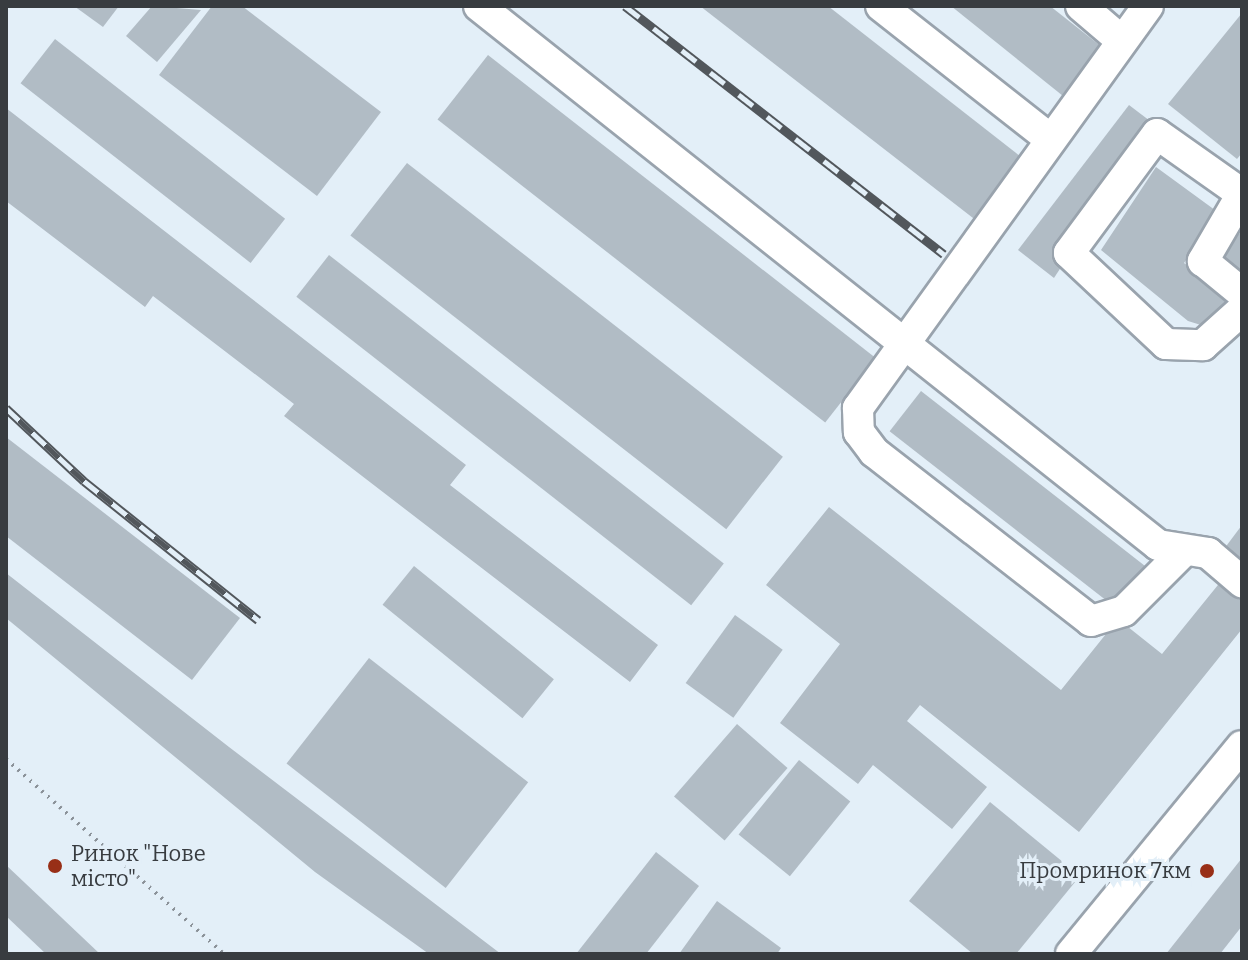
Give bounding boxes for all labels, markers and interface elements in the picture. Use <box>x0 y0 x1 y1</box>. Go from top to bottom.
place label: Ринок "Нове місто" <box>71 840 206 892</box>
marker: Ринок "Нове місто" <box>46 857 64 875</box>
place label: Промринок 7км <box>1019 858 1191 884</box>
marker: Промринок 7км <box>1198 862 1216 880</box>

